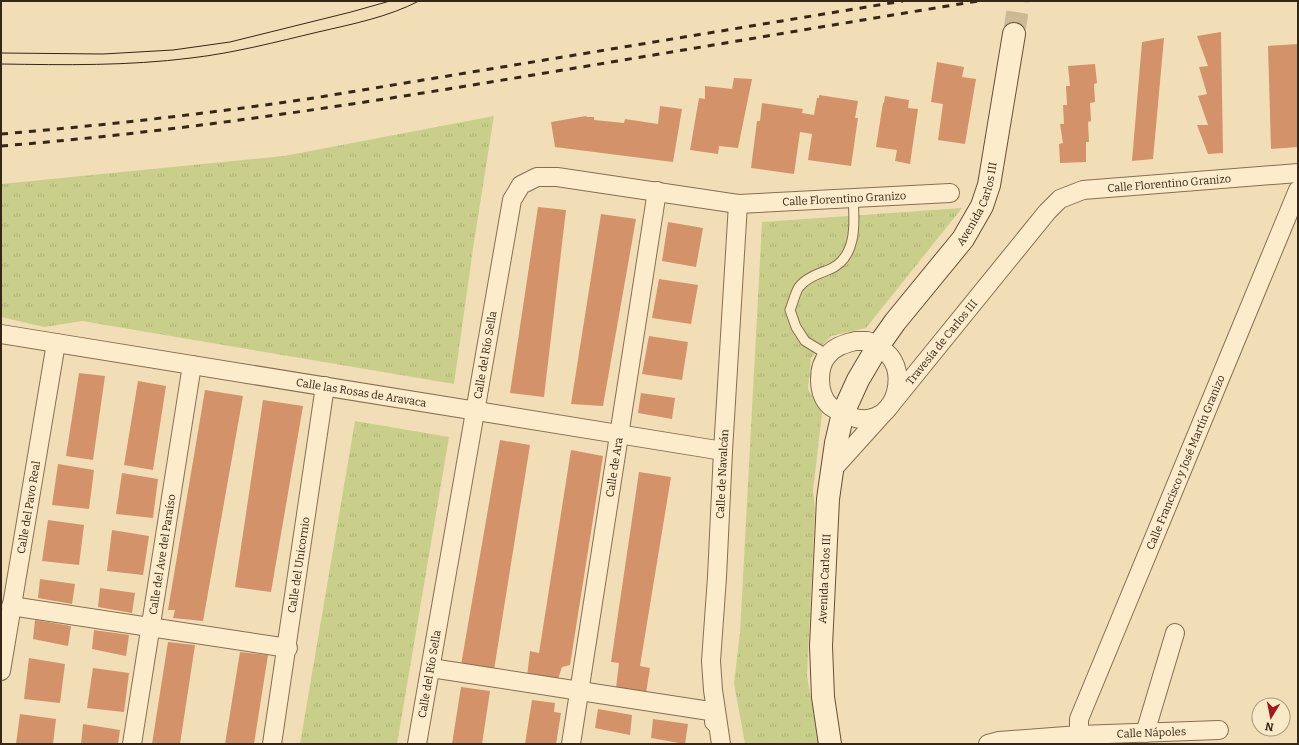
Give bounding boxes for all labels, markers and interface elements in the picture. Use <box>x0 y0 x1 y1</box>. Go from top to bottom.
street label: Avenida Carlos III <box>954 161 1000 248</box>
street label: Calle Florentino Granizo <box>1107 172 1231 195</box>
street label: Calle Florentino Granizo <box>782 189 906 209</box>
street label: Travesía de Carlos III <box>904 297 980 388</box>
street label: Calle del Río Sella <box>471 310 500 400</box>
street label: Calle Francisco y José Martín Granizo <box>1144 373 1228 552</box>
street label: Calle las Rosas de Aravaca <box>295 376 427 410</box>
street label: Calle de Navalcán <box>714 429 731 519</box>
street label: Calle de Ara <box>603 437 626 498</box>
street label: Calle del Pavo Real <box>15 460 43 555</box>
street label: Calle del Ave del Paraíso <box>147 493 178 616</box>
street label: Calle del Unicornio <box>285 516 313 614</box>
street label: Avenida Carlos III <box>816 533 833 624</box>
street label: Calle del Río Sella <box>416 629 444 719</box>
north arrow <box>1251 697 1291 737</box>
text: N <box>1264 719 1275 733</box>
street label: Calle Nápoles <box>1116 725 1186 741</box>

